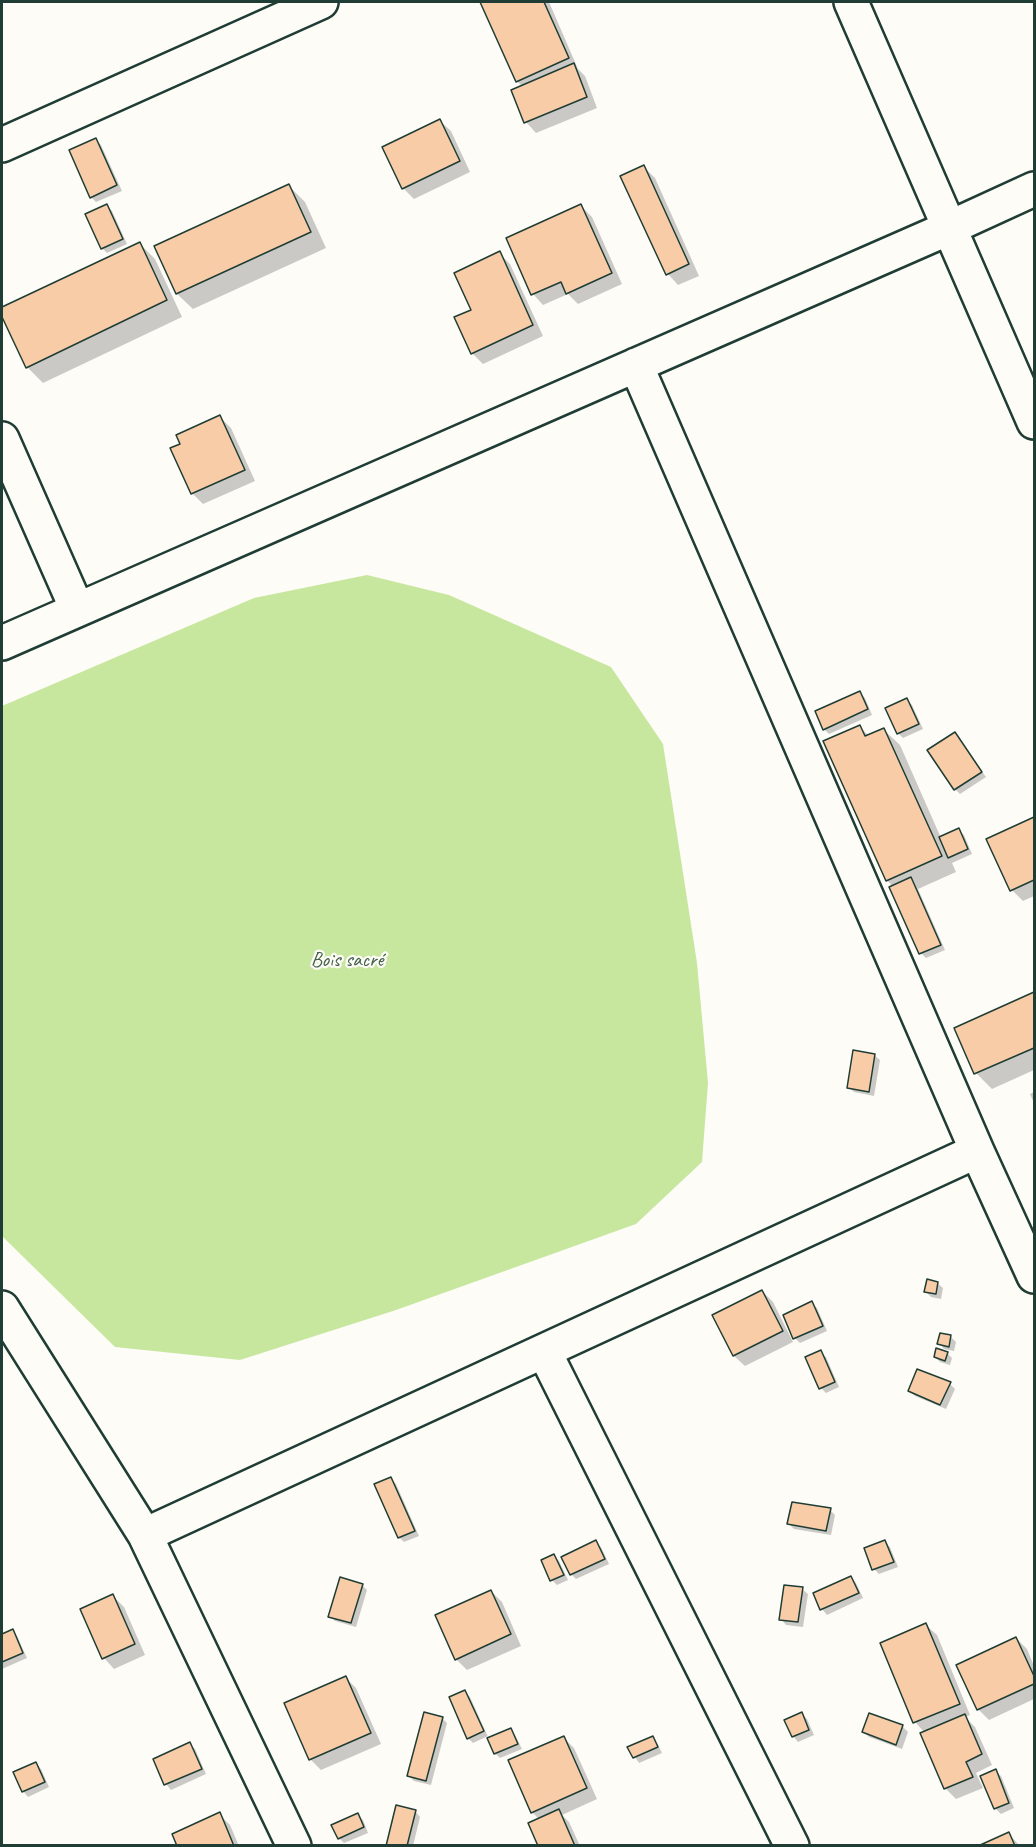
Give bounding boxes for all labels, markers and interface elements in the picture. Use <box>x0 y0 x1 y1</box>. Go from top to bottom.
park label: Bois sacré <box>311 947 383 973</box>

